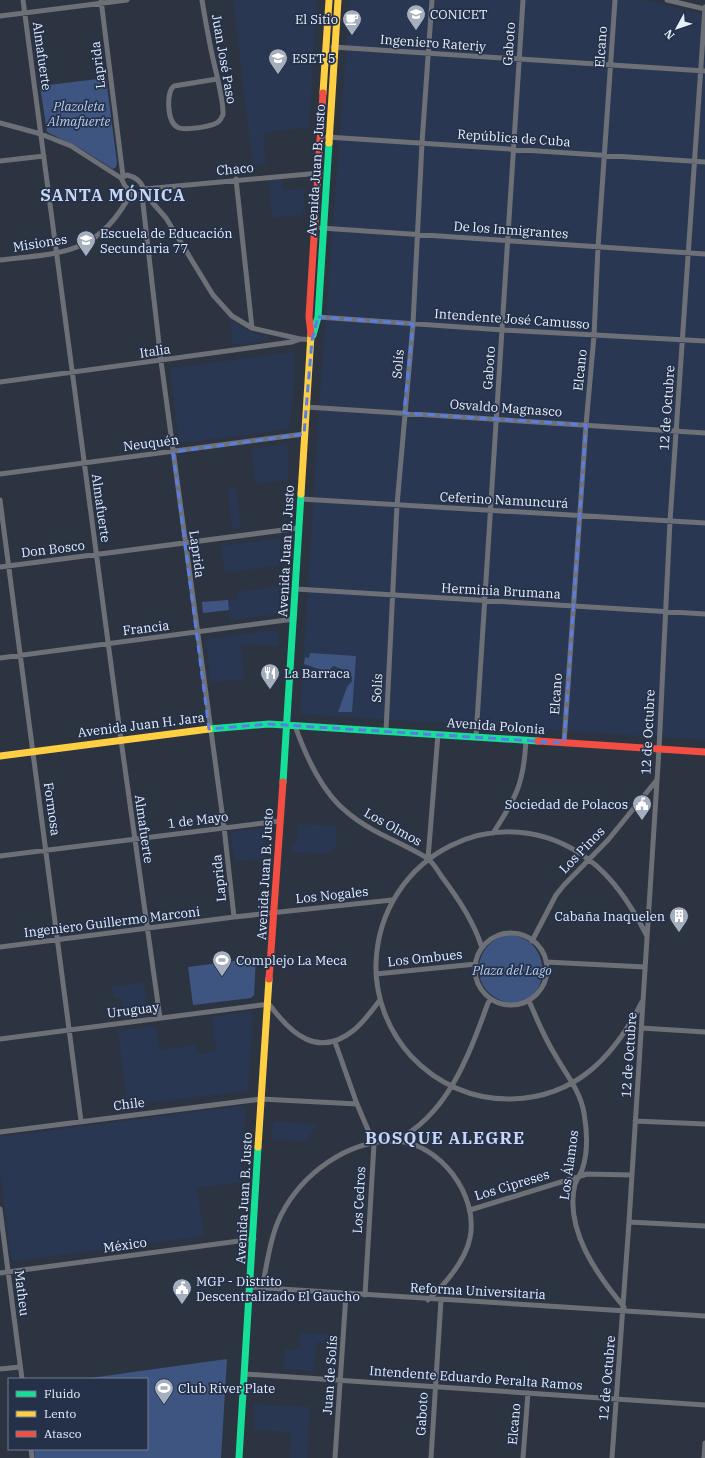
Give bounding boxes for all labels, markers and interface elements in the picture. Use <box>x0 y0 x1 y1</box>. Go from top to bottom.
school or university icon: CONICET <box>405 3 427 31</box>
place label: CONICET <box>430 6 488 23</box>
cafe icon: El Sitio <box>341 8 363 36</box>
north arrow <box>657 8 697 48</box>
place label: El Sitio <box>295 11 338 28</box>
street label: Juan José Paso <box>208 13 240 105</box>
street label: Almafuerte <box>29 21 55 91</box>
street label: Gaboto <box>499 22 519 66</box>
street label: Elcano <box>591 26 611 68</box>
text: N <box>661 26 677 42</box>
street label: Ingeniero Rateriy <box>379 31 487 55</box>
street label: Laprida <box>87 40 109 90</box>
school or university icon: ESET 5 <box>267 47 289 75</box>
place label: ESET 5 <box>292 50 336 67</box>
park label: Plazoleta Almafuerte <box>47 98 111 130</box>
street label: Avenida Juan B. Justo <box>303 104 329 236</box>
street label: República de Cuba <box>457 126 571 150</box>
street label: Chaco <box>216 159 254 179</box>
district label: SANTA MÓNICA <box>40 184 186 206</box>
street label: De los Inmigrantes <box>453 218 569 242</box>
place label: Escuela de Educación Secundaria 77 <box>100 225 233 257</box>
school or university icon: Escuela de Educación Secundaria 77 <box>75 229 97 257</box>
street label: Misiones <box>12 230 68 256</box>
street label: Intendente José Camusso <box>434 305 590 333</box>
street label: Italia <box>138 340 172 362</box>
street label: Gaboto <box>479 346 499 390</box>
street label: Elcano <box>569 348 591 392</box>
street label: Solís <box>388 349 408 379</box>
street label: 12 de Octubre <box>656 365 678 451</box>
street label: Osvaldo Magnasco <box>449 396 563 420</box>
street label: Neuquén <box>122 431 180 455</box>
street label: Almafuerte <box>88 473 114 543</box>
street label: Avenida Juan B. Justo <box>274 485 298 617</box>
street label: Ceferino Namuncurá <box>439 488 569 512</box>
street label: Laprida <box>185 529 209 579</box>
street label: Don Bosco <box>20 537 86 561</box>
street label: Herminia Brumana <box>441 579 561 603</box>
street label: Francia <box>122 617 170 639</box>
restaurant icon: La Barraca <box>259 662 281 690</box>
place label: La Barraca <box>284 665 350 682</box>
street label: Solís <box>368 673 386 703</box>
street label: Elcano <box>546 673 566 715</box>
street label: 12 de Octubre <box>637 689 659 775</box>
street label: Avenida Juan H. Jara <box>77 709 205 741</box>
street label: Avenida Polonia <box>446 714 546 738</box>
street label: Formosa <box>40 781 64 837</box>
public building icon: Sociedad de Polacos <box>631 793 653 821</box>
street label: Almafuerte <box>131 794 157 864</box>
place label: Sociedad de Polacos <box>505 796 628 813</box>
street label: Los Olmos <box>361 804 425 850</box>
street label: 1 de Mayo <box>167 808 229 832</box>
street label: Avenida Juan B. Justo <box>253 808 277 940</box>
street label: Los Pinos <box>556 823 608 877</box>
street label: Laprida <box>208 853 230 903</box>
street label: Los Nogales <box>295 883 369 907</box>
street label: Ingeniero Guillermo Marconi <box>23 903 201 941</box>
building icon: Cabaña Inaquelen <box>668 905 690 933</box>
place label: Cabaña Inaquelen <box>554 908 665 925</box>
street label: Los Ombues <box>387 946 463 970</box>
sports icon: Complejo La Meca <box>211 949 233 977</box>
place label: Complejo La Meca <box>236 952 347 969</box>
park label: Plaza del Lago <box>471 962 552 979</box>
street label: Uruguay <box>106 998 160 1022</box>
street label: 12 de Octubre <box>618 1012 640 1098</box>
street label: Chile <box>112 1094 146 1114</box>
district label: BOSQUE ALEGRE <box>365 1127 525 1149</box>
street label: Los Álamos <box>556 1129 582 1201</box>
street label: Avenida Juan B. Justo <box>232 1132 256 1264</box>
street label: Los Cedros <box>349 1166 369 1234</box>
street label: Los Cipreses <box>473 1166 551 1204</box>
street label: México <box>102 1234 148 1256</box>
street label: Matheu <box>11 1269 33 1317</box>
place label: MGP - Distrito Descentralizado El Gaucho <box>196 1273 360 1305</box>
public building icon: MGP - Distrito Descentralizado El Gaucho <box>171 1277 193 1305</box>
street label: Reforma Universitaria <box>410 1279 546 1303</box>
street label: Juan de Solís <box>319 1335 341 1415</box>
street label: 12 de Octubre <box>595 1335 619 1421</box>
street label: Intendente Eduardo Peralta Ramos <box>369 1362 583 1394</box>
sports icon: Club River Plate <box>153 1377 175 1405</box>
legend <box>8 1378 148 1450</box>
place label: Club River Plate <box>178 1380 275 1397</box>
text: Fluido <box>44 1386 81 1401</box>
street label: Gaboto <box>412 1392 432 1436</box>
street label: Elcano <box>504 1403 524 1445</box>
text: Lento <box>44 1406 76 1421</box>
text: Atasco <box>44 1426 82 1441</box>

